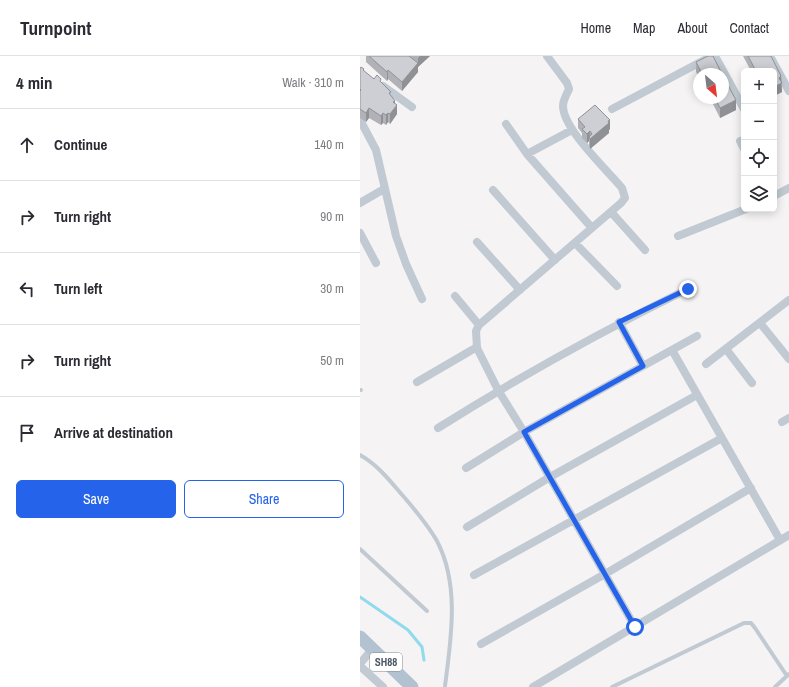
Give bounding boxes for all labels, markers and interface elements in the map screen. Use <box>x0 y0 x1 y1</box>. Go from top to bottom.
text: Turnpoint <box>20 15 92 41</box>
text: Home <box>580 19 611 37</box>
text: Map <box>633 19 655 37</box>
text: About <box>677 19 707 37</box>
text: Contact <box>729 19 769 37</box>
north arrow <box>693 68 729 104</box>
map controls <box>741 68 777 212</box>
button: + <box>741 68 777 104</box>
text: 4 min <box>16 71 52 94</box>
text: Walk · 310 m <box>282 74 344 91</box>
button: − <box>741 104 777 140</box>
icon: ahead <box>16 134 38 156</box>
text: Continue <box>54 134 107 155</box>
text: 140 m <box>314 136 344 153</box>
button: locate <box>741 140 777 176</box>
button: layers <box>741 176 777 212</box>
icon: right <box>16 206 38 228</box>
text: Turn right <box>54 206 111 227</box>
text: 90 m <box>320 208 344 225</box>
icon: left <box>16 278 38 300</box>
text: Turn left <box>54 278 102 299</box>
text: 30 m <box>320 280 344 297</box>
route end <box>679 280 697 298</box>
icon: right <box>16 350 38 372</box>
text: Turn right <box>54 350 111 371</box>
text: 50 m <box>320 352 344 369</box>
icon: arrive <box>16 422 38 444</box>
text: Arrive at destination <box>54 422 173 443</box>
button: Save <box>16 480 176 518</box>
button: Share <box>184 480 344 518</box>
route start <box>626 618 644 636</box>
road number: SH88 <box>370 653 402 671</box>

